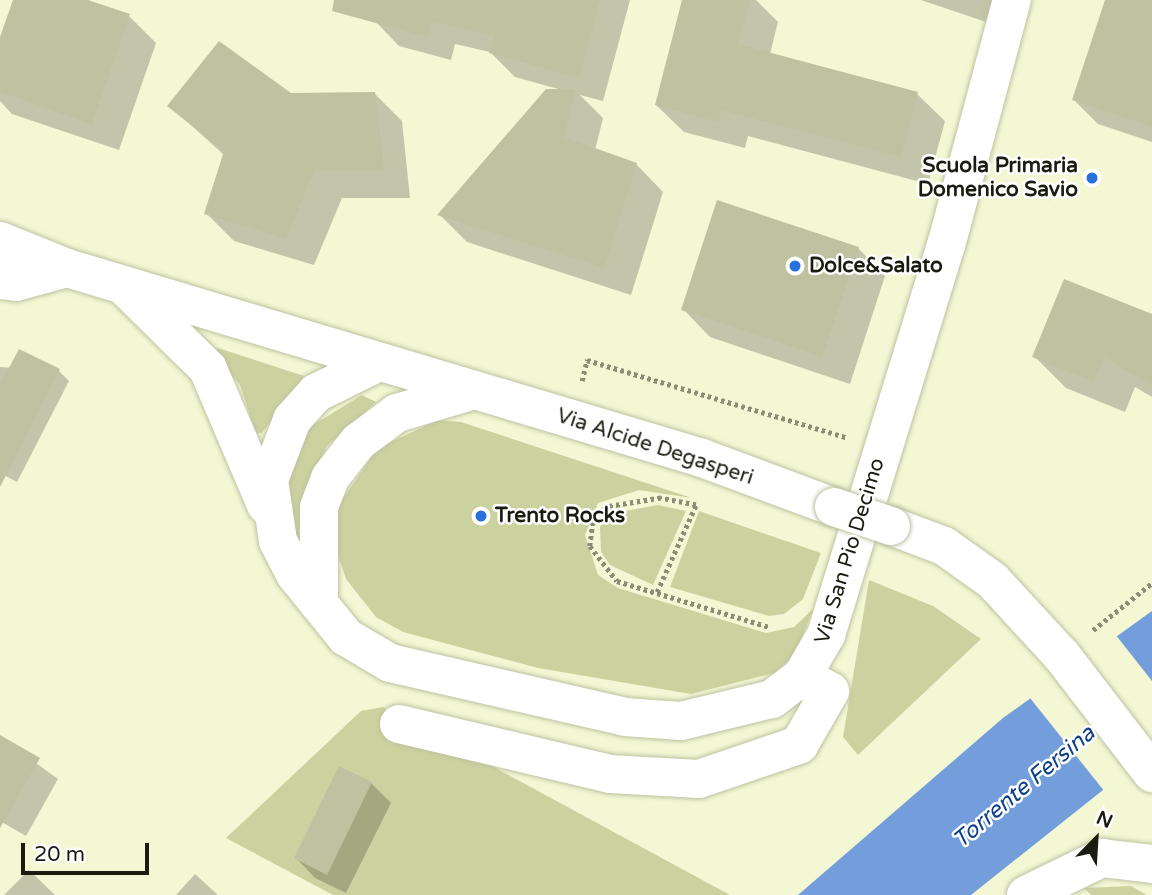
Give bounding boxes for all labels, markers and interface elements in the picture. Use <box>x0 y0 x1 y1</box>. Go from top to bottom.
place label: Scuola Primaria Domenico Savio <box>918 153 1078 203</box>
marker: Scuola Primaria Domenico Savio <box>1084 170 1100 186</box>
place label: Dolce&Salato <box>809 253 943 279</box>
marker: Dolce&Salato <box>787 258 803 274</box>
street label: Via Alcide Degasperi <box>553 403 757 491</box>
street label: Via San Pio Decimo <box>810 455 890 647</box>
place label: Trento Rocks <box>495 503 625 529</box>
marker: Trento Rocks <box>473 508 489 524</box>
water label: Torrente Fersina <box>947 720 1101 854</box>
north arrow <box>1061 804 1131 874</box>
text: N <box>1093 807 1116 833</box>
scale bar <box>24 828 152 872</box>
text: 20 m <box>34 842 85 867</box>

